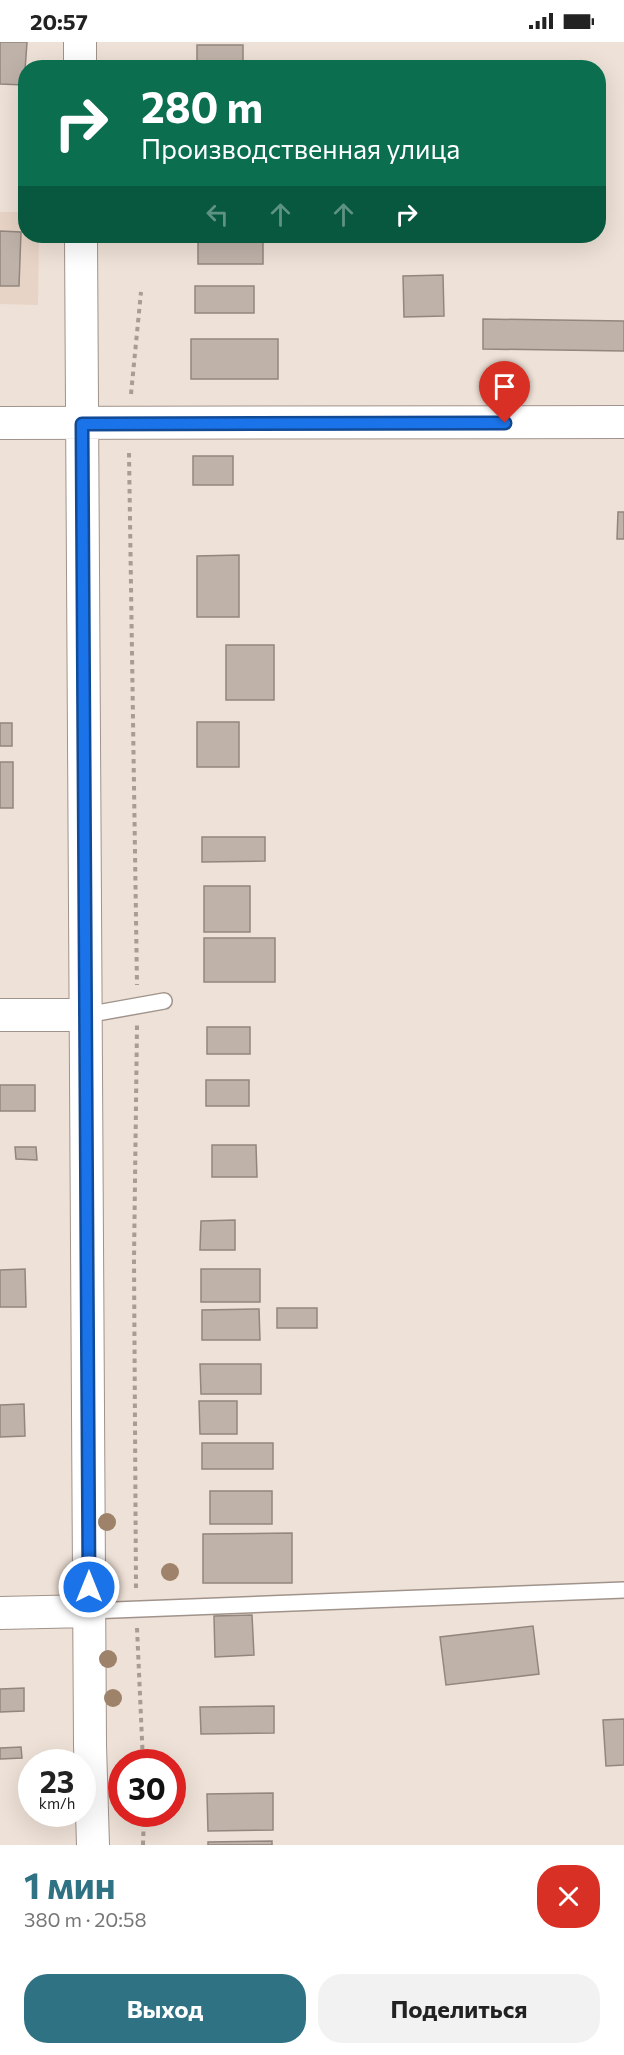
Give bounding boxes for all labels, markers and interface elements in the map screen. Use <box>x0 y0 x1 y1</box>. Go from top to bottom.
text: 20:57 <box>30 8 88 35</box>
text: 280 m <box>141 80 263 132</box>
icon: right <box>42 84 120 162</box>
text: Производственная улица <box>141 132 460 165</box>
icon: left <box>201 198 234 231</box>
icon: ahead <box>264 198 297 231</box>
icon: ahead <box>327 198 360 231</box>
icon: right <box>390 198 423 231</box>
pin <box>479 361 530 423</box>
icon: arrive <box>488 370 521 403</box>
position arrow <box>57 1555 121 1619</box>
speed limit sign: 30 <box>108 1749 186 1827</box>
text: 23 <box>40 1762 74 1799</box>
text: km/h <box>39 1794 75 1812</box>
text: 1 мин <box>24 1862 116 1906</box>
button: close <box>537 1865 600 1928</box>
text: 380 m · 20:58 <box>24 1907 147 1931</box>
button: Выход <box>24 1974 306 2043</box>
button: Поделиться <box>318 1974 600 2043</box>

